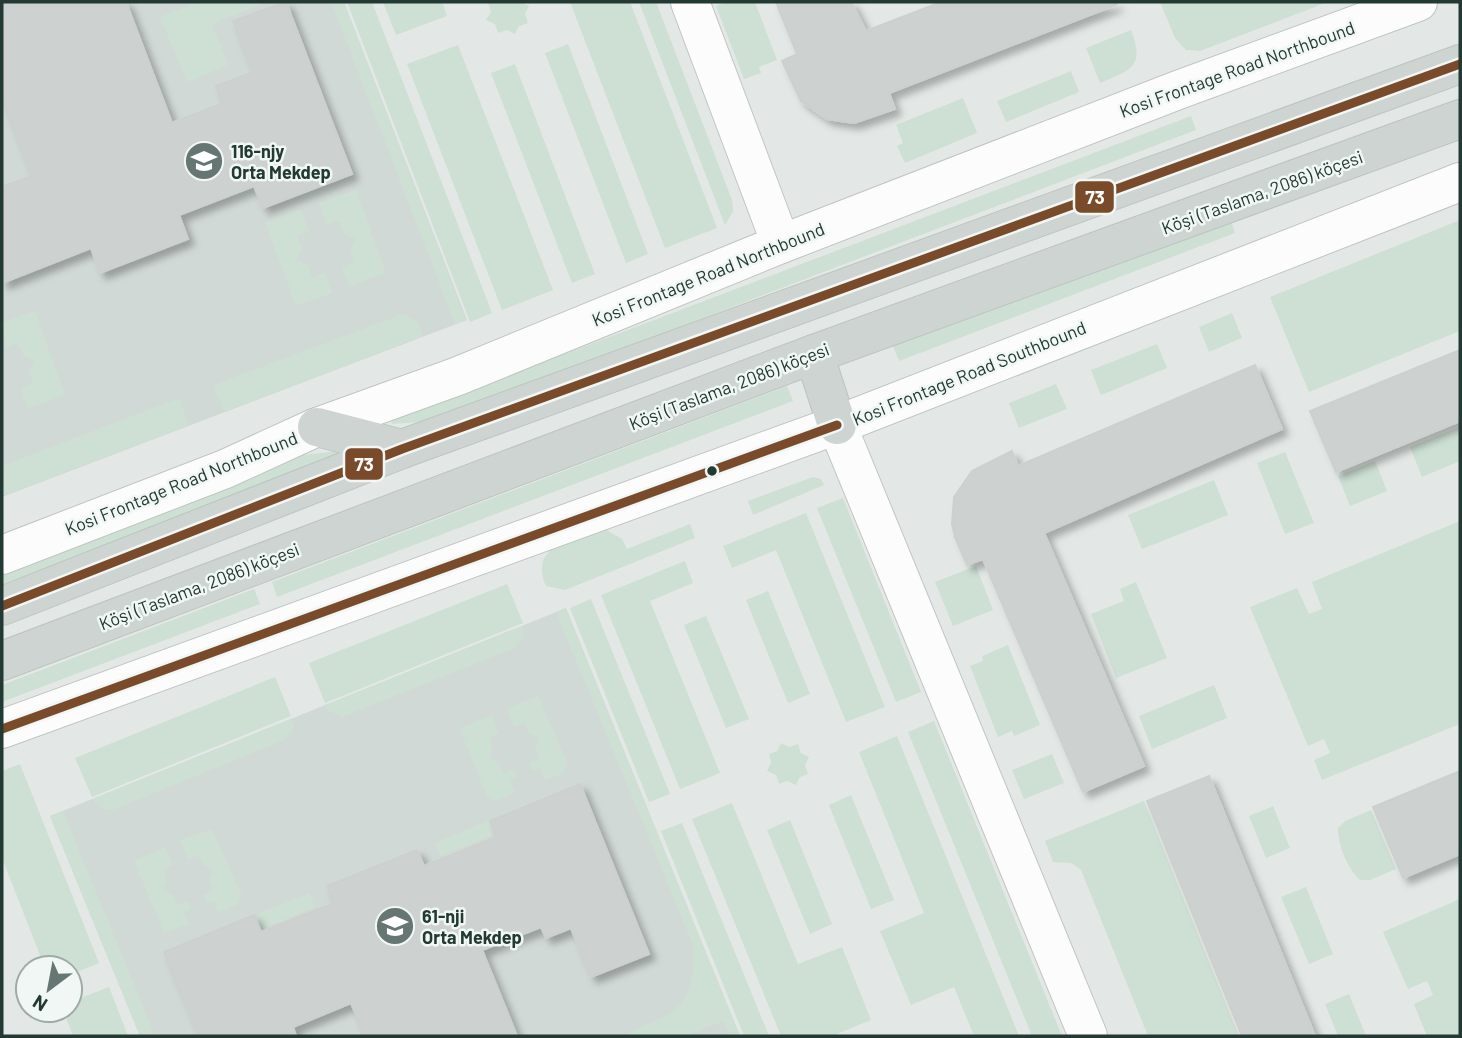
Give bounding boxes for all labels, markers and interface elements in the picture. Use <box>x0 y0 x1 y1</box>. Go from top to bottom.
street label: Kosi Frontage Road Northbound <box>1116 16 1358 122</box>
school or university icon: 116-njy Orta Mekdep <box>183 140 225 182</box>
place label: 116-njy Orta Mekdep <box>231 140 331 183</box>
street label: Köşi (Taslama, 2086) köçesi <box>1158 145 1366 239</box>
line badge: 73 <box>1074 180 1115 214</box>
text: 73 <box>1085 185 1105 208</box>
street label: Kosi Frontage Road Northbound <box>588 217 828 331</box>
street label: Kosi Frontage Road Southbound <box>849 316 1089 430</box>
street label: Köşi (Taslama, 2086) köçesi <box>626 338 832 434</box>
street label: Kosi Frontage Road Northbound <box>61 426 301 540</box>
line badge: 73 <box>344 447 384 481</box>
text: 73 <box>354 452 374 475</box>
unlabelled marker <box>705 464 719 478</box>
street label: Köşi (Taslama, 2086) köçesi <box>96 538 302 634</box>
school or university icon: 61-nji Orta Mekdep <box>374 905 416 947</box>
place label: 61-nji Orta Mekdep <box>422 905 522 948</box>
north arrow <box>14 954 84 1024</box>
text: N <box>28 991 51 1017</box>

